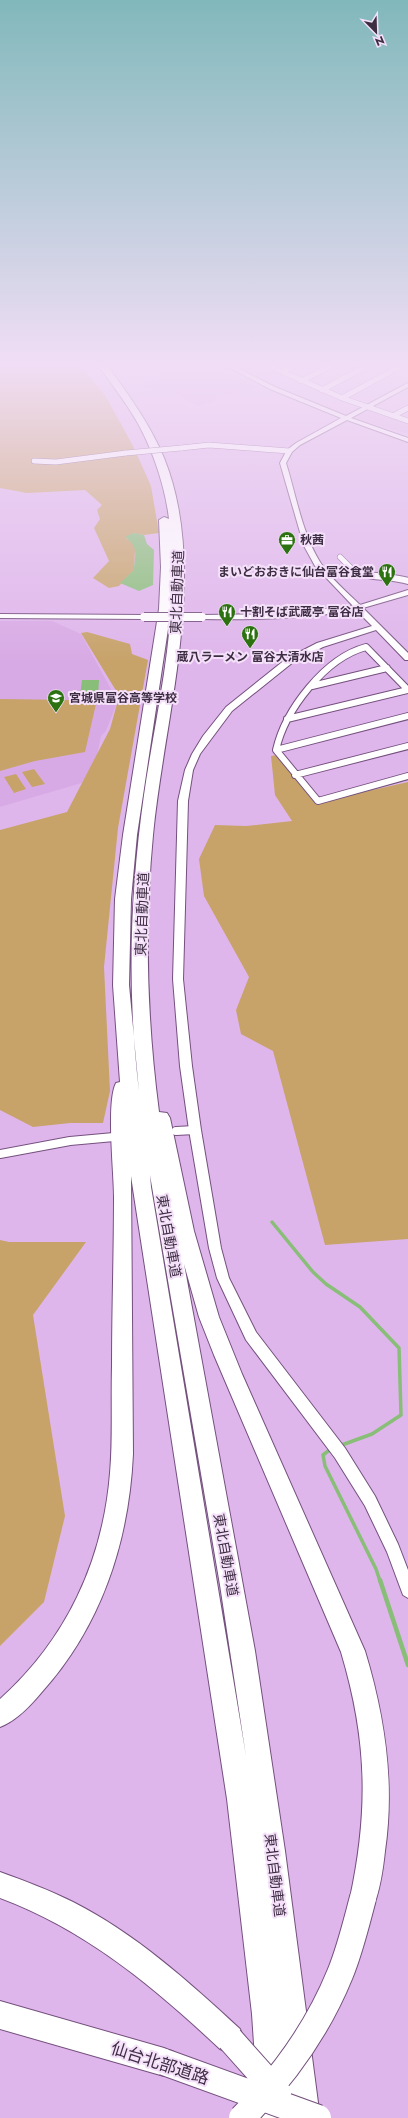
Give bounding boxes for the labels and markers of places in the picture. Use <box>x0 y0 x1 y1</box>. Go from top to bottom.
office icon: 秋茜 <box>277 530 297 555</box>
place label: 秋茜 <box>300 531 324 549</box>
restaurant icon: まいどおおきに仙台富谷食堂 <box>377 562 397 587</box>
place label: まいどおおきに仙台富谷食堂 <box>218 563 374 581</box>
restaurant icon: 十割そば武蔵亭 富谷店 <box>217 602 237 627</box>
place label: 十割そば武蔵亭 富谷店 <box>240 603 364 621</box>
restaurant icon: 蔵八ラーメン 富谷大清水店 <box>240 624 260 649</box>
place label: 蔵八ラーメン 富谷大清水店 <box>176 648 324 666</box>
school or university icon: 宮城県富谷高等学校 <box>46 688 66 713</box>
place label: 宮城県富谷高等学校 <box>69 689 177 707</box>

